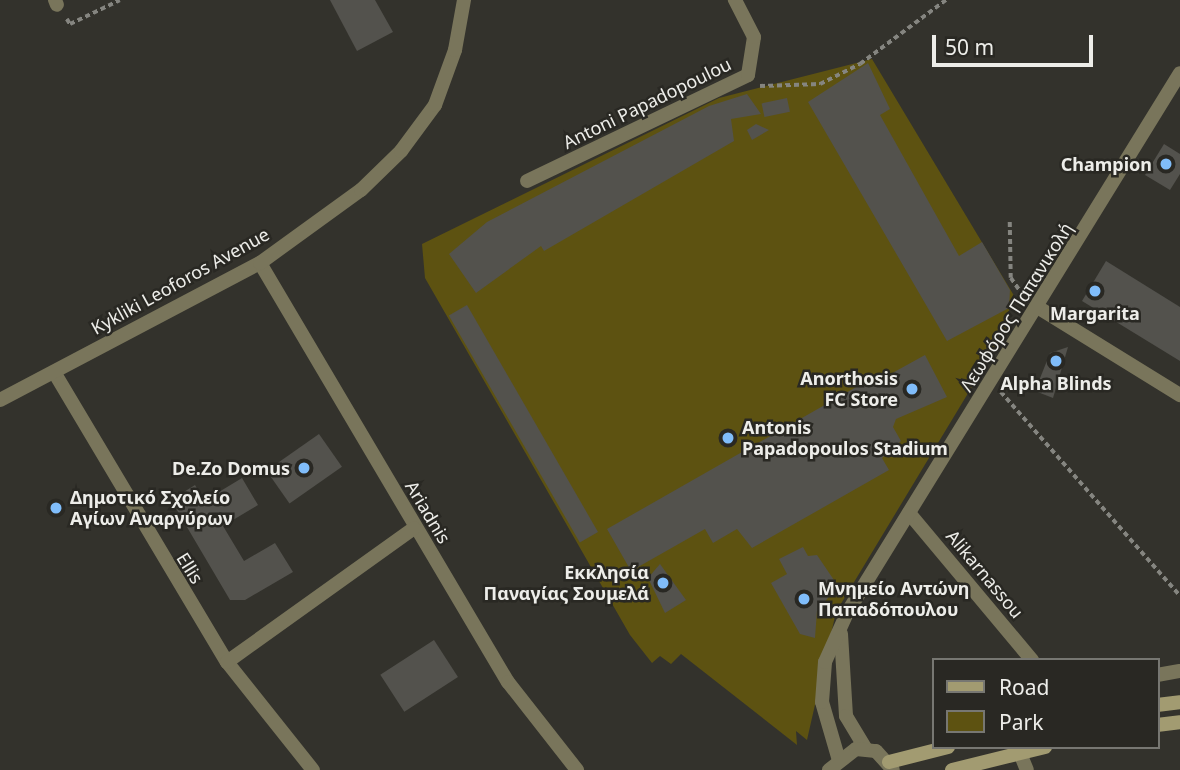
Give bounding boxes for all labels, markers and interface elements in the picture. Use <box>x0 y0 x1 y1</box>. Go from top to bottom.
scale bar <box>935 21 1096 65</box>
text: 50 m <box>945 33 994 61</box>
street label: Antoni Papadopoulou <box>559 53 735 153</box>
place label: Champion <box>1061 153 1152 175</box>
marker: Champion <box>1158 156 1174 172</box>
street label: Λεωφόρος Παπανικολή <box>955 218 1077 396</box>
street label: Kykliki Leoforos Avenue <box>87 223 273 339</box>
marker: Margarita <box>1087 283 1103 299</box>
place label: Margarita <box>1050 302 1140 324</box>
marker: Alpha Blinds <box>1048 353 1064 369</box>
place label: Anorthosis FC Store <box>800 368 898 410</box>
place label: Alpha Blinds <box>1000 372 1112 394</box>
marker: Anorthosis FC Store <box>904 381 920 397</box>
place label: Antonis Papadopoulos Stadium <box>742 417 948 460</box>
marker: Antonis Papadopoulos Stadium <box>720 430 736 446</box>
place label: De.Zo Domus <box>172 457 290 479</box>
marker: De.Zo Domus <box>296 460 312 476</box>
street label: Ariadnis <box>401 477 455 547</box>
place label: Δημοτικό Σχολείο Αγίων Αναργύρων <box>70 487 233 530</box>
marker: Δημοτικό Σχολείο Αγίων Αναργύρων <box>48 500 64 516</box>
street label: Alikarnassou <box>942 526 1028 622</box>
street label: Ellis <box>172 548 208 588</box>
place label: Εκκλησία Παναγίας Σουμελά <box>484 562 649 604</box>
marker: Εκκλησία Παναγίας Σουμελά <box>655 575 671 591</box>
place label: Μνημείο Αντώνη Παπαδόπουλου <box>818 578 969 620</box>
marker: Μνημείο Αντώνη Παπαδόπουλου <box>796 591 812 607</box>
legend <box>932 658 1159 749</box>
text: Road <box>999 673 1049 701</box>
text: Park <box>999 708 1043 736</box>

